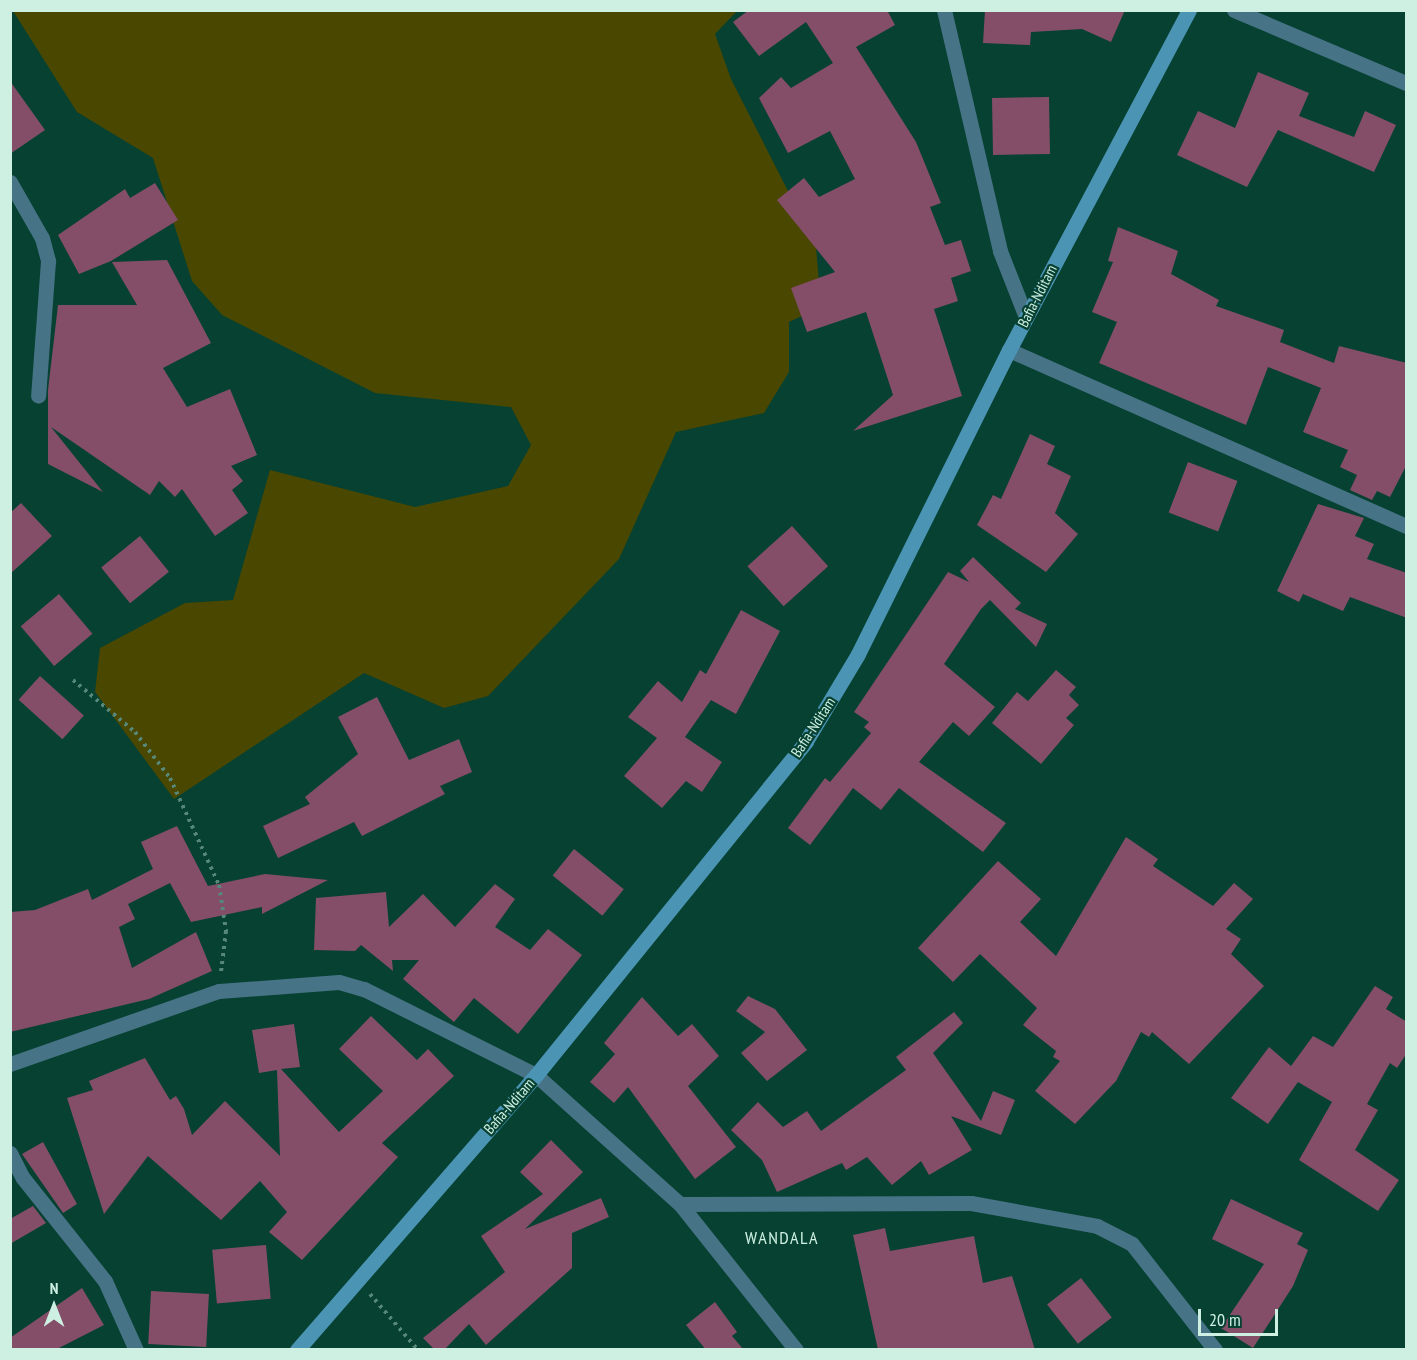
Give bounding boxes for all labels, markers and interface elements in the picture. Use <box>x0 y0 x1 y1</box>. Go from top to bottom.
street label: Bafia-Nditam <box>1014 262 1060 330</box>
street label: Bafia-Nditam <box>787 694 839 760</box>
street label: Bafia-Nditam <box>480 1075 538 1137</box>
district label: WANDALA <box>745 1227 819 1249</box>
north arrow <box>24 1276 84 1336</box>
text: N <box>50 1278 58 1298</box>
scale bar <box>1201 1297 1280 1335</box>
text: 20 m <box>1209 1308 1241 1331</box>

